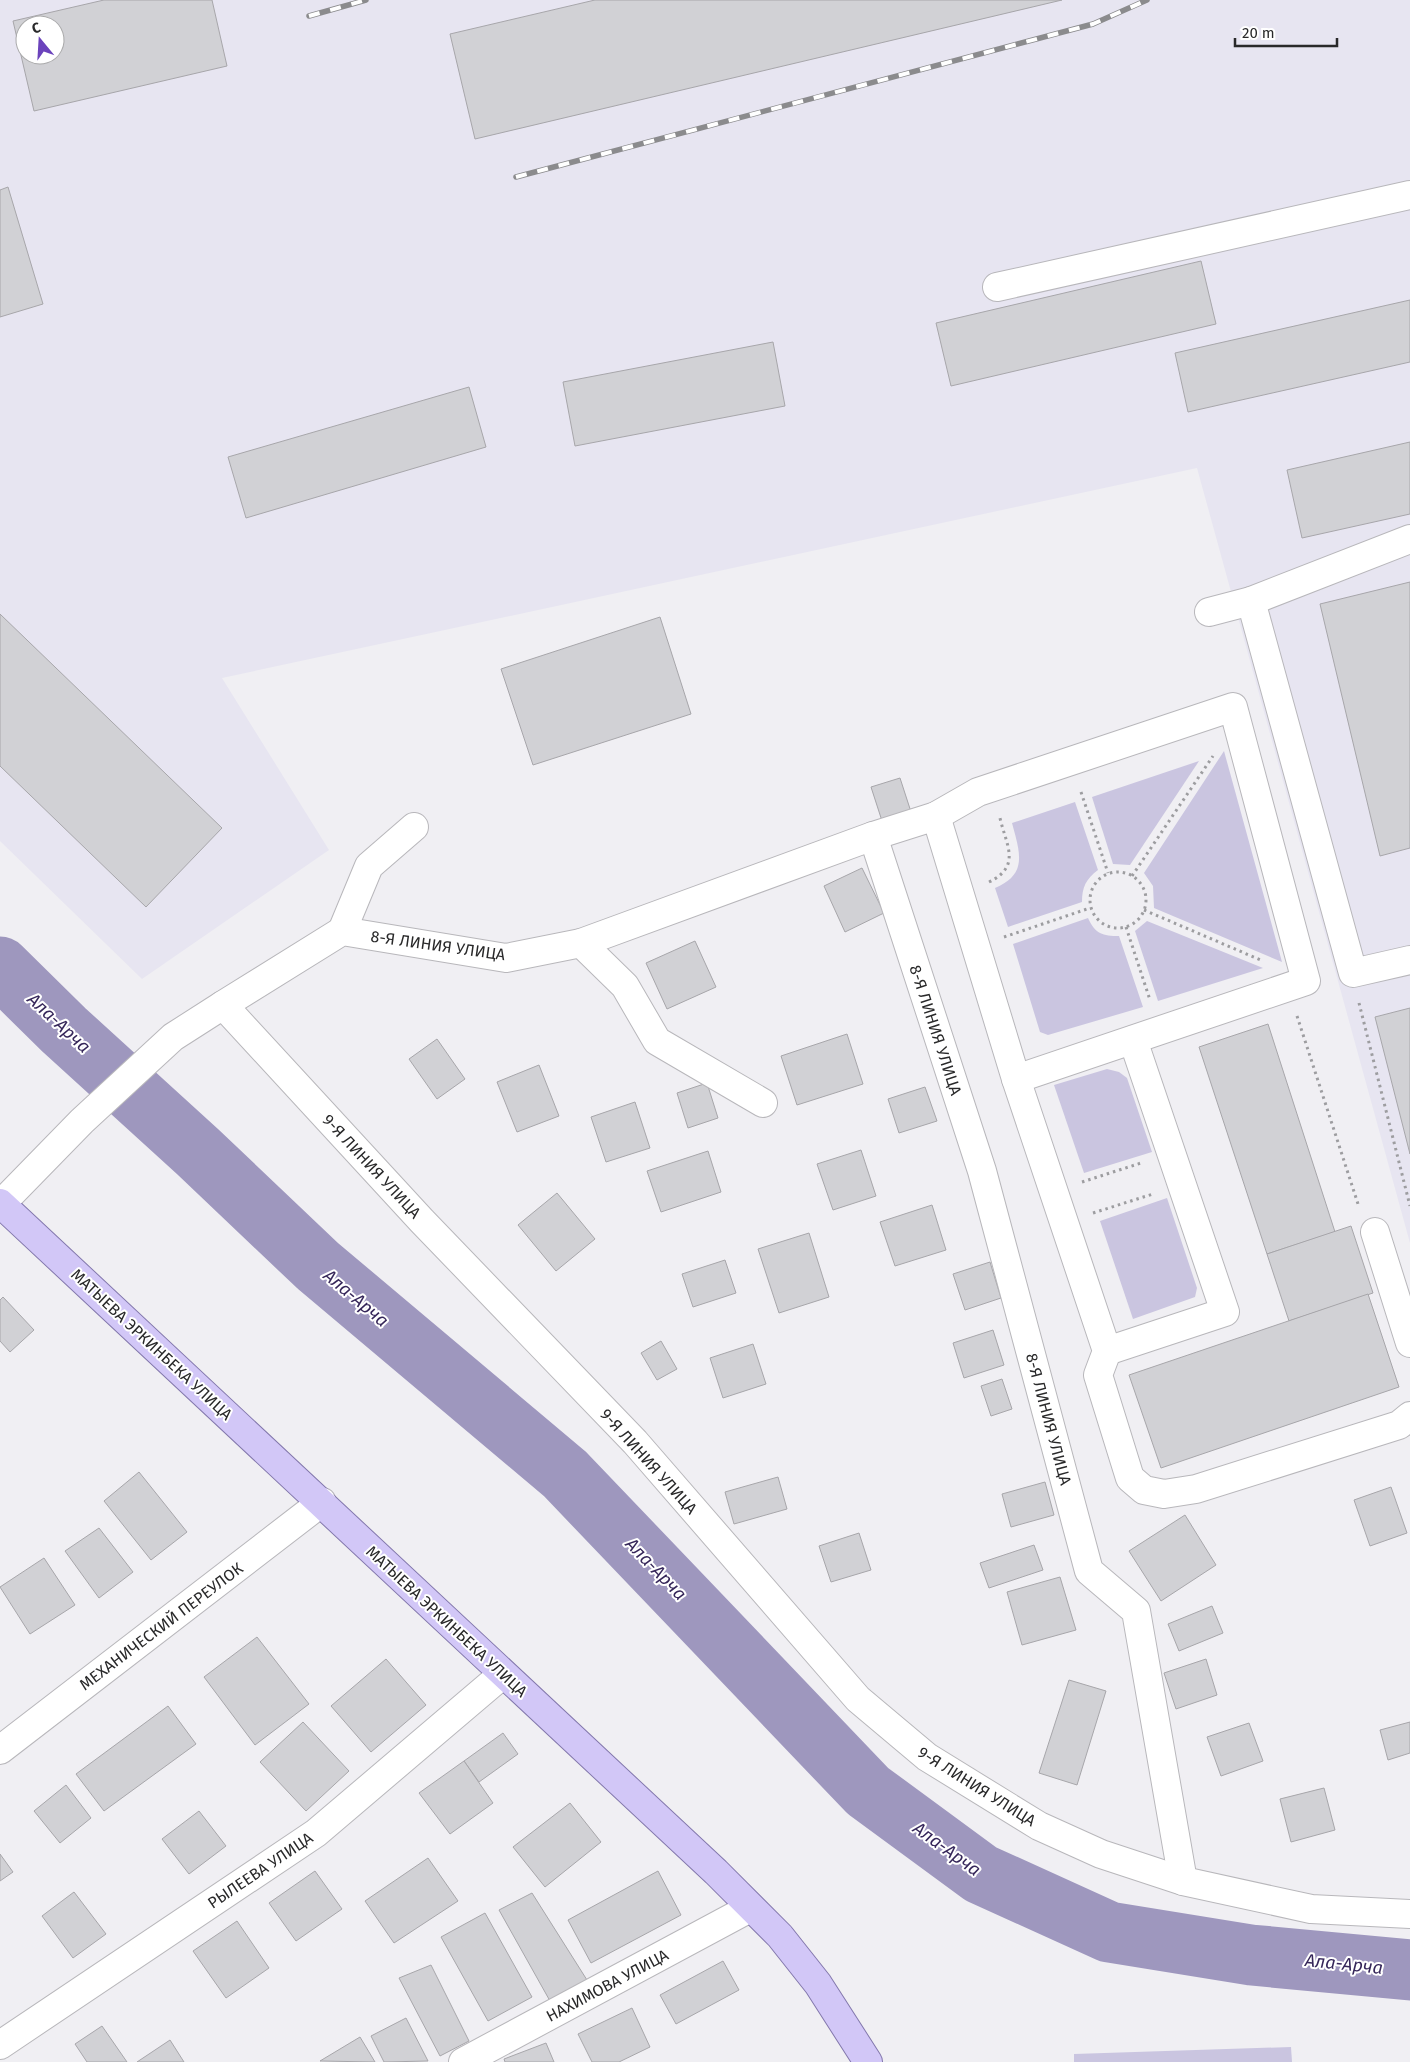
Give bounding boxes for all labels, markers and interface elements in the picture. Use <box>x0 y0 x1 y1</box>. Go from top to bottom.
north arrow <box>15 15 65 65</box>
scale bar <box>1235 15 1338 47</box>
text: С <box>30 19 43 37</box>
text: 20 m <box>1242 24 1275 42</box>
street label: 8-Я ЛИНИЯ УЛИЦА <box>369 927 507 964</box>
street label: 8-Я ЛИНИЯ УЛИЦА <box>906 963 966 1098</box>
water label: Ала-Арча <box>22 988 95 1058</box>
street label: 9-Я ЛИНИЯ УЛИЦА <box>319 1110 425 1223</box>
water label: Ала-Арча <box>318 1264 393 1332</box>
street label: МАТЫЕВА ЭРКИНБЕКА УЛИЦА <box>67 1265 237 1425</box>
street label: 8-Я ЛИНИЯ УЛИЦА <box>1022 1351 1075 1488</box>
street label: 9-Я ЛИНИЯ УЛИЦА <box>596 1405 702 1519</box>
water label: Ала-Арча <box>620 1532 691 1605</box>
street label: МАТЫЕВА ЭРКИНБЕКА УЛИЦА <box>362 1542 532 1702</box>
street label: МЕХАНИЧЕСКИЙ ПЕРЕУЛОК <box>76 1558 247 1694</box>
street label: 9-Я ЛИНИЯ УЛИЦА <box>914 1743 1040 1831</box>
water label: Ала-Арча <box>908 1817 985 1881</box>
street label: РЫЛЕЕВА УЛИЦА <box>204 1828 317 1913</box>
street label: НАХИМОВА УЛИЦА <box>543 1945 672 2026</box>
water label: Ала-Арча <box>1303 1949 1384 1979</box>

